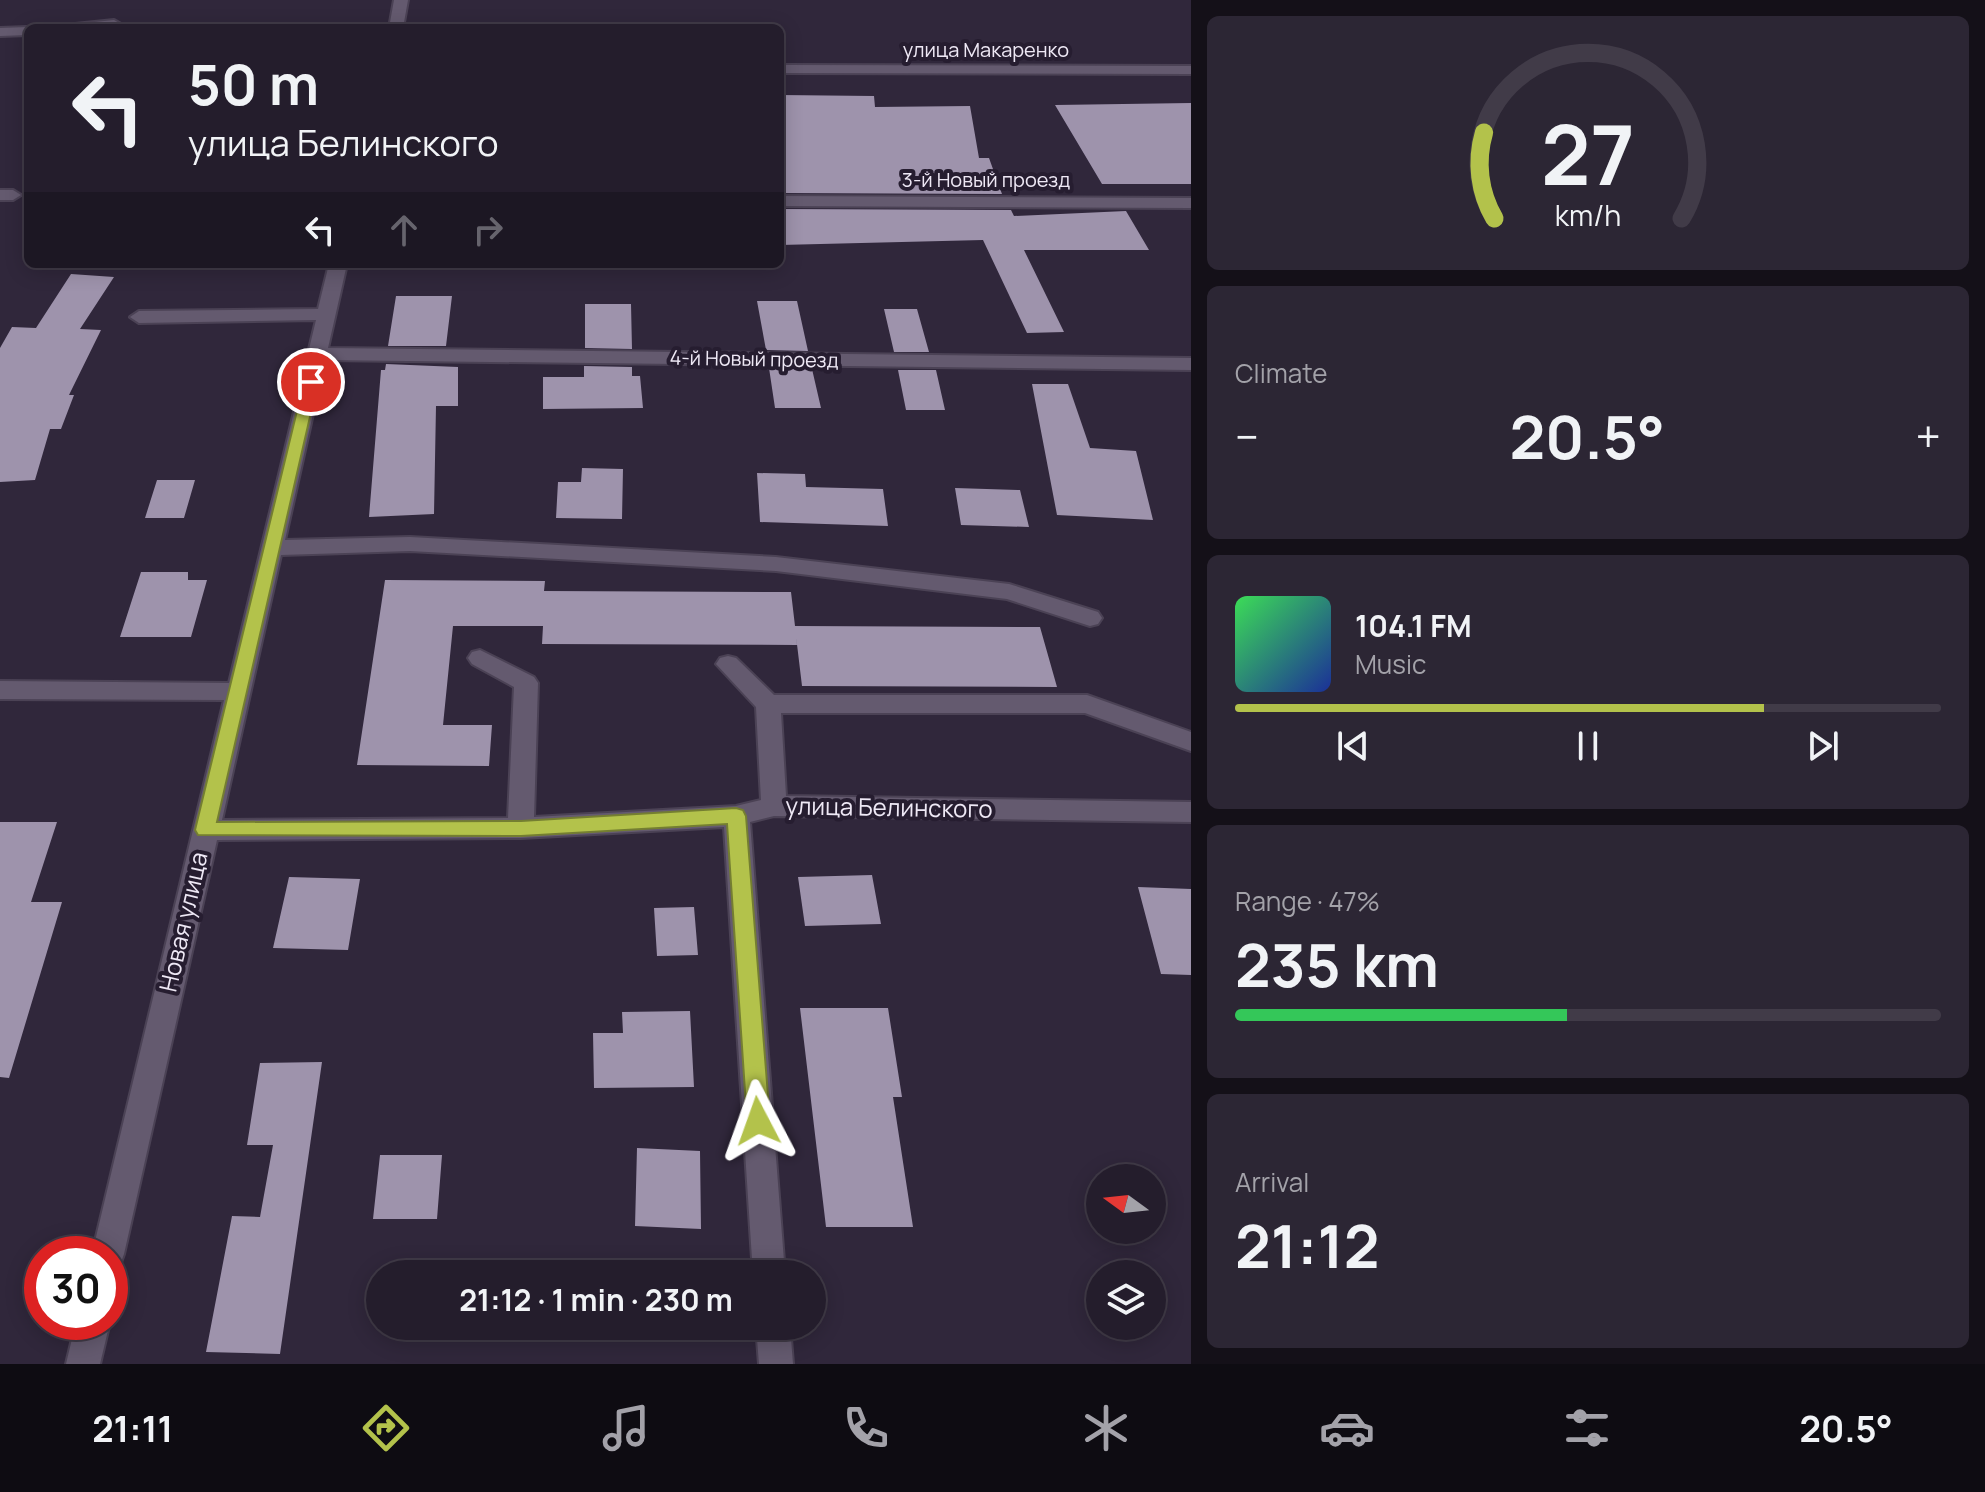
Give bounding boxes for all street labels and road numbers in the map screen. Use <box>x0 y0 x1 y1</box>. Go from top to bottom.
street label: улица Макаренко <box>903 36 1069 63</box>
street label: 3-й Новый проезд <box>902 166 1070 193</box>
street label: 4-й Новый проезд <box>669 344 839 373</box>
street label: улица Белинского <box>785 788 993 825</box>
street label: Новая улица <box>150 848 215 995</box>

